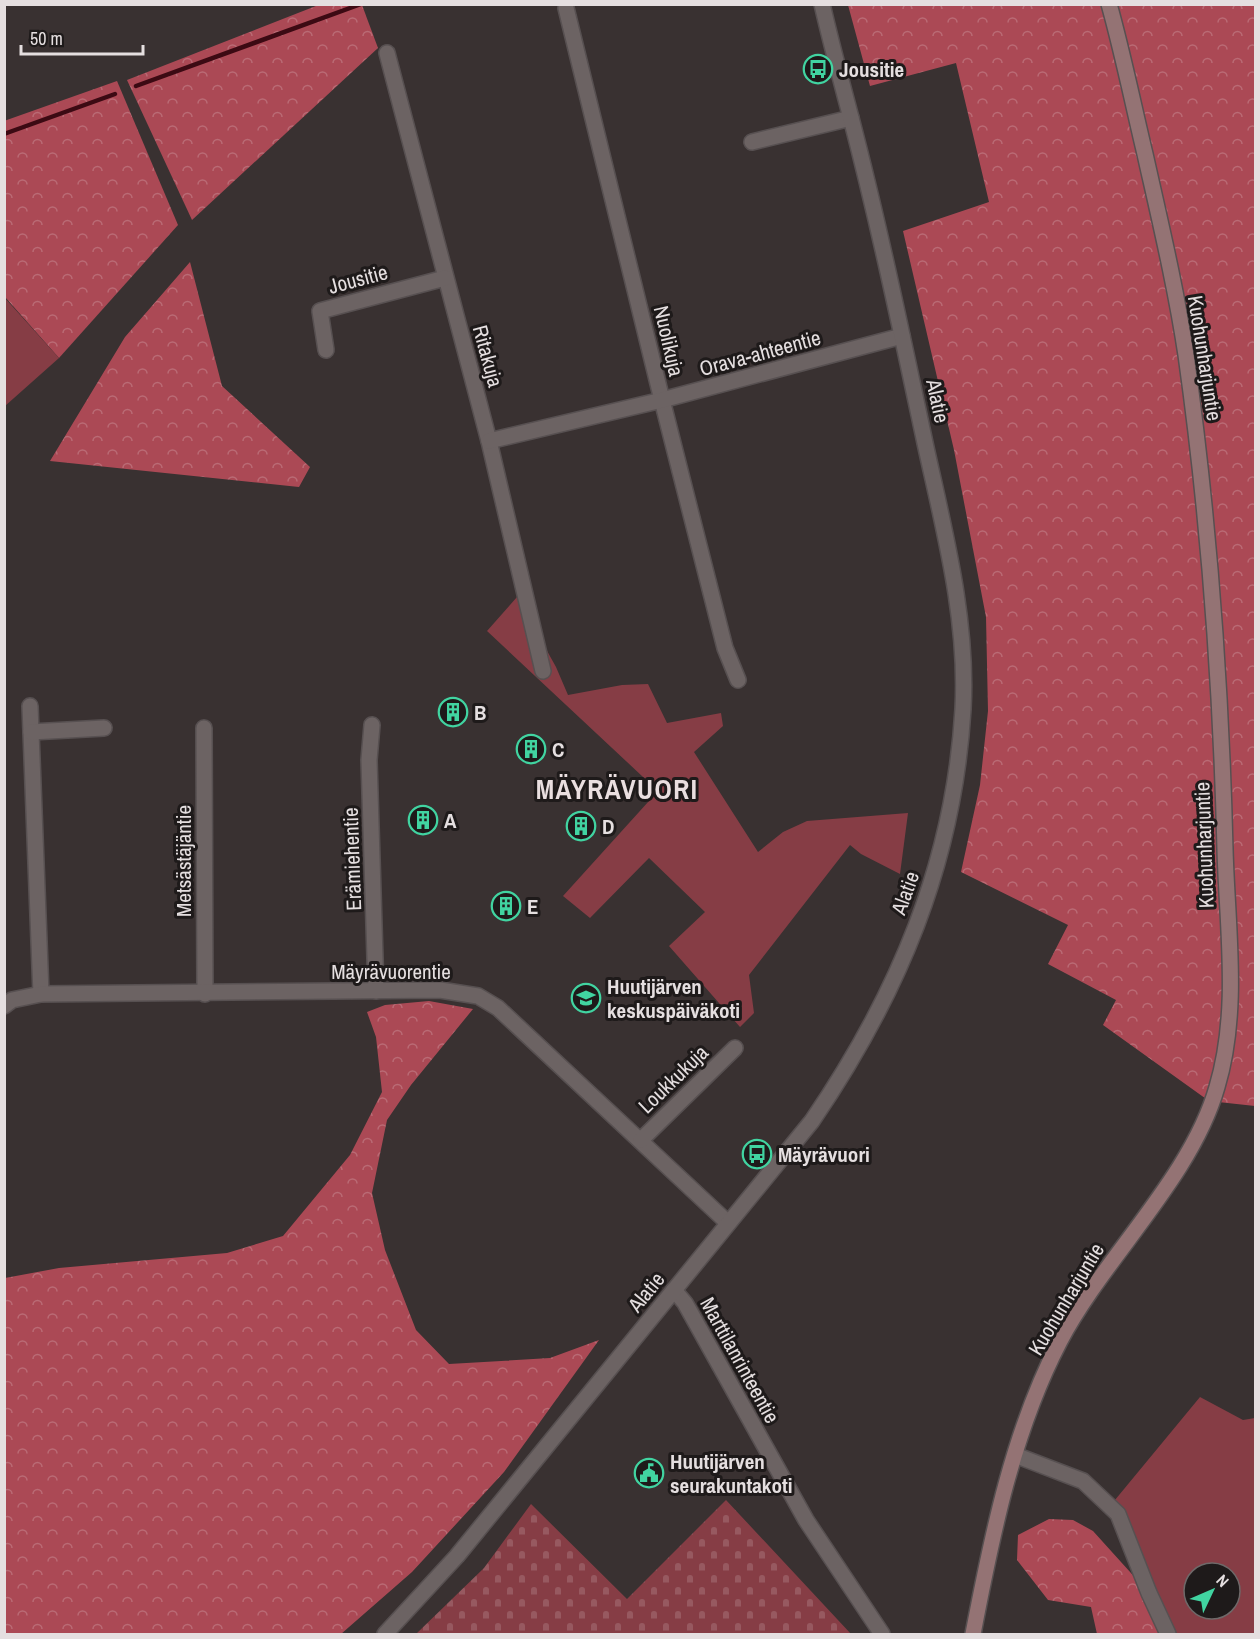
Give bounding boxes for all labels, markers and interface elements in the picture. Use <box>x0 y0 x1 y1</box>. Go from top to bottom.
scale bar <box>21 18 142 56</box>
text: 50 m <box>30 26 63 51</box>
bus stop icon: Jousitie <box>802 53 834 85</box>
place label: Jousitie <box>839 55 904 84</box>
street label: Jousitie <box>325 257 391 301</box>
street label: Kuohunharjuntie <box>1181 293 1229 423</box>
street label: Nuolikuja <box>647 303 691 380</box>
street label: Ritakuja <box>466 322 510 391</box>
street label: Orava-ahteentie <box>696 323 824 383</box>
street label: Alatie <box>919 375 957 426</box>
building icon: B <box>437 696 469 728</box>
place label: B <box>474 698 486 727</box>
building icon: C <box>515 733 547 765</box>
place label: C <box>552 735 564 764</box>
district label: MÄYRÄVUORI <box>536 771 698 807</box>
street label: Kuohunharjuntie <box>1187 781 1221 909</box>
building icon: A <box>407 804 439 836</box>
street label: Metsästäjäntie <box>169 805 198 917</box>
place label: A <box>444 806 457 835</box>
street label: Erämiehentie <box>336 807 368 911</box>
building icon: D <box>565 810 597 842</box>
place label: D <box>602 812 614 841</box>
street label: Alatie <box>883 867 926 920</box>
building icon: E <box>490 890 522 922</box>
place label: E <box>527 892 539 921</box>
street label: Mäyrävuorentie <box>331 957 451 986</box>
place label: Huutijärven keskuspäiväkoti <box>607 972 740 1025</box>
school or university icon: Huutijärven keskuspäiväkoti <box>570 982 602 1014</box>
street label: Loukkukuja <box>632 1038 715 1120</box>
bus stop icon: Mäyrävuori <box>741 1138 773 1170</box>
place label: Mäyrävuori <box>778 1140 870 1169</box>
street label: Kuohunharjuntie <box>1021 1237 1111 1361</box>
street label: Alatie <box>620 1266 671 1319</box>
street label: Marttilanrinteentie <box>693 1292 787 1428</box>
place label: Huutijärven seurakuntakoti <box>670 1447 793 1500</box>
public building icon: Huutijärven seurakuntakoti <box>633 1457 665 1489</box>
north arrow <box>1182 1561 1242 1621</box>
text: N <box>1212 1570 1234 1592</box>

